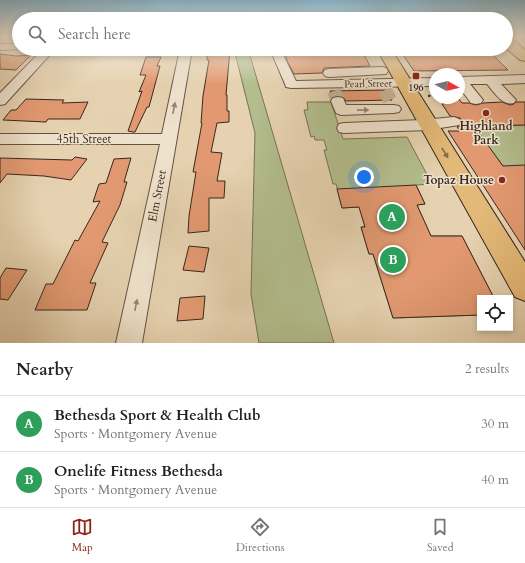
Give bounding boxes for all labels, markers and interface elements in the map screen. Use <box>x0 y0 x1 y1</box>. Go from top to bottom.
search box <box>12 12 513 56</box>
icon: search <box>26 23 48 45</box>
text: Search here <box>58 24 131 44</box>
north arrow <box>429 68 465 104</box>
marker: 196 <box>411 71 421 81</box>
street label: Pearl Street <box>344 77 393 91</box>
place label: 196 <box>408 81 424 95</box>
one-way arrow <box>171 102 177 115</box>
one-way arrow <box>357 107 370 113</box>
marker: Highland Park <box>481 108 491 118</box>
place label: Highland Park <box>459 118 513 148</box>
street label: 45th Street <box>57 131 112 147</box>
one-way arrow <box>441 147 448 159</box>
your location <box>354 167 374 187</box>
street label: Elm Street <box>144 168 170 223</box>
place label: Topaz House <box>423 172 494 188</box>
marker: Topaz House <box>497 175 507 185</box>
pin: A <box>379 202 405 232</box>
pin: B <box>380 245 406 275</box>
map controls <box>477 295 513 331</box>
button: locate <box>477 295 513 331</box>
one-way arrow <box>133 299 139 311</box>
text: Nearby <box>16 358 73 381</box>
text: 2 results <box>465 360 509 378</box>
text: Bethesda Sport & Health Club <box>54 405 261 425</box>
text: A <box>24 415 34 433</box>
text: 30 m <box>481 415 509 433</box>
text: Sports · Montgomery Avenue <box>54 425 217 443</box>
text: Onelife Fitness Bethesda <box>54 461 223 481</box>
text: B <box>24 471 34 489</box>
text: 40 m <box>481 471 509 489</box>
text: Sports · Montgomery Avenue <box>54 481 217 499</box>
tab: Map <box>71 516 93 555</box>
tab: Directions <box>236 516 284 555</box>
tab: Saved <box>427 516 454 555</box>

